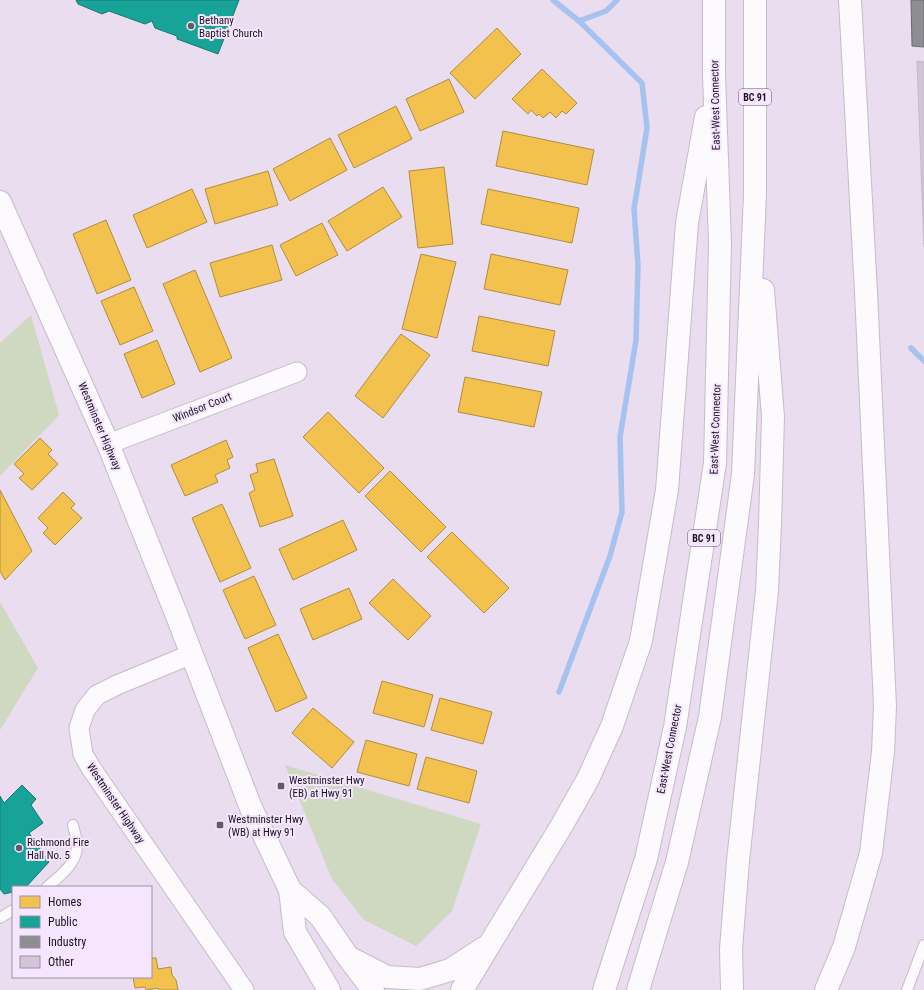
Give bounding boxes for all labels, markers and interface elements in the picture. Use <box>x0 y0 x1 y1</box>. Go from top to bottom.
place label: Bethany Baptist Church <box>199 14 263 40</box>
marker: Bethany Baptist Church <box>186 21 196 31</box>
street label: East-West Connector <box>708 59 723 150</box>
road number: BC 91 <box>739 89 771 105</box>
street label: Westminster Highway <box>75 380 124 472</box>
street label: East-West Connector <box>707 383 724 475</box>
street label: Windsor Court <box>171 390 233 425</box>
road number: BC 91 <box>688 530 720 546</box>
street label: East-West Connector <box>654 703 685 795</box>
street label: Westminster Highway <box>84 761 148 846</box>
place label: Westminster Hwy (EB) at Hwy 91 <box>289 774 365 800</box>
marker: Westminster Hwy (EB) at Hwy 91 <box>276 781 286 791</box>
place label: Westminster Hwy (WB) at Hwy 91 <box>228 813 304 839</box>
marker: Westminster Hwy (WB) at Hwy 91 <box>215 820 225 830</box>
place label: Richmond Fire Hall No. 5 <box>27 836 89 862</box>
marker: Richmond Fire Hall No. 5 <box>14 843 24 853</box>
legend <box>12 886 152 978</box>
text: Homes <box>48 895 82 909</box>
text: Public <box>48 915 78 929</box>
text: Industry <box>48 935 86 949</box>
text: Other <box>48 955 74 969</box>

